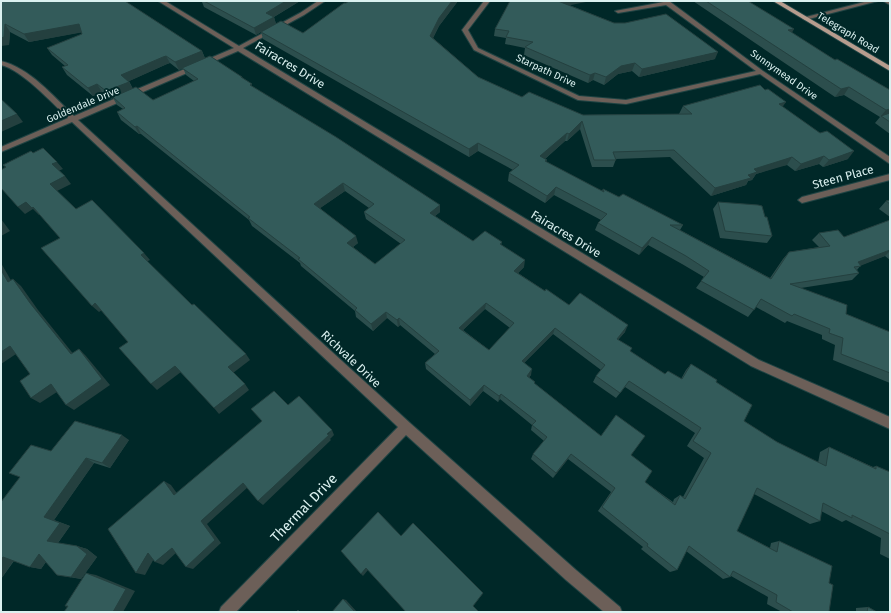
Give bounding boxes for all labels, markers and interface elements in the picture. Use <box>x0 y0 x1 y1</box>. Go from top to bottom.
street label: Telegraph Road <box>815 10 881 56</box>
street label: Fairacres Drive <box>252 39 328 91</box>
street label: Sunnymead Drive <box>748 47 820 103</box>
street label: Starpath Drive <box>514 52 578 90</box>
street label: Goldendale Drive <box>45 84 121 126</box>
street label: Steen Place <box>811 162 875 192</box>
street label: Fairacres Drive <box>528 208 604 260</box>
street label: Richvale Drive <box>318 328 384 390</box>
street label: Thermal Drive <box>267 470 341 546</box>

